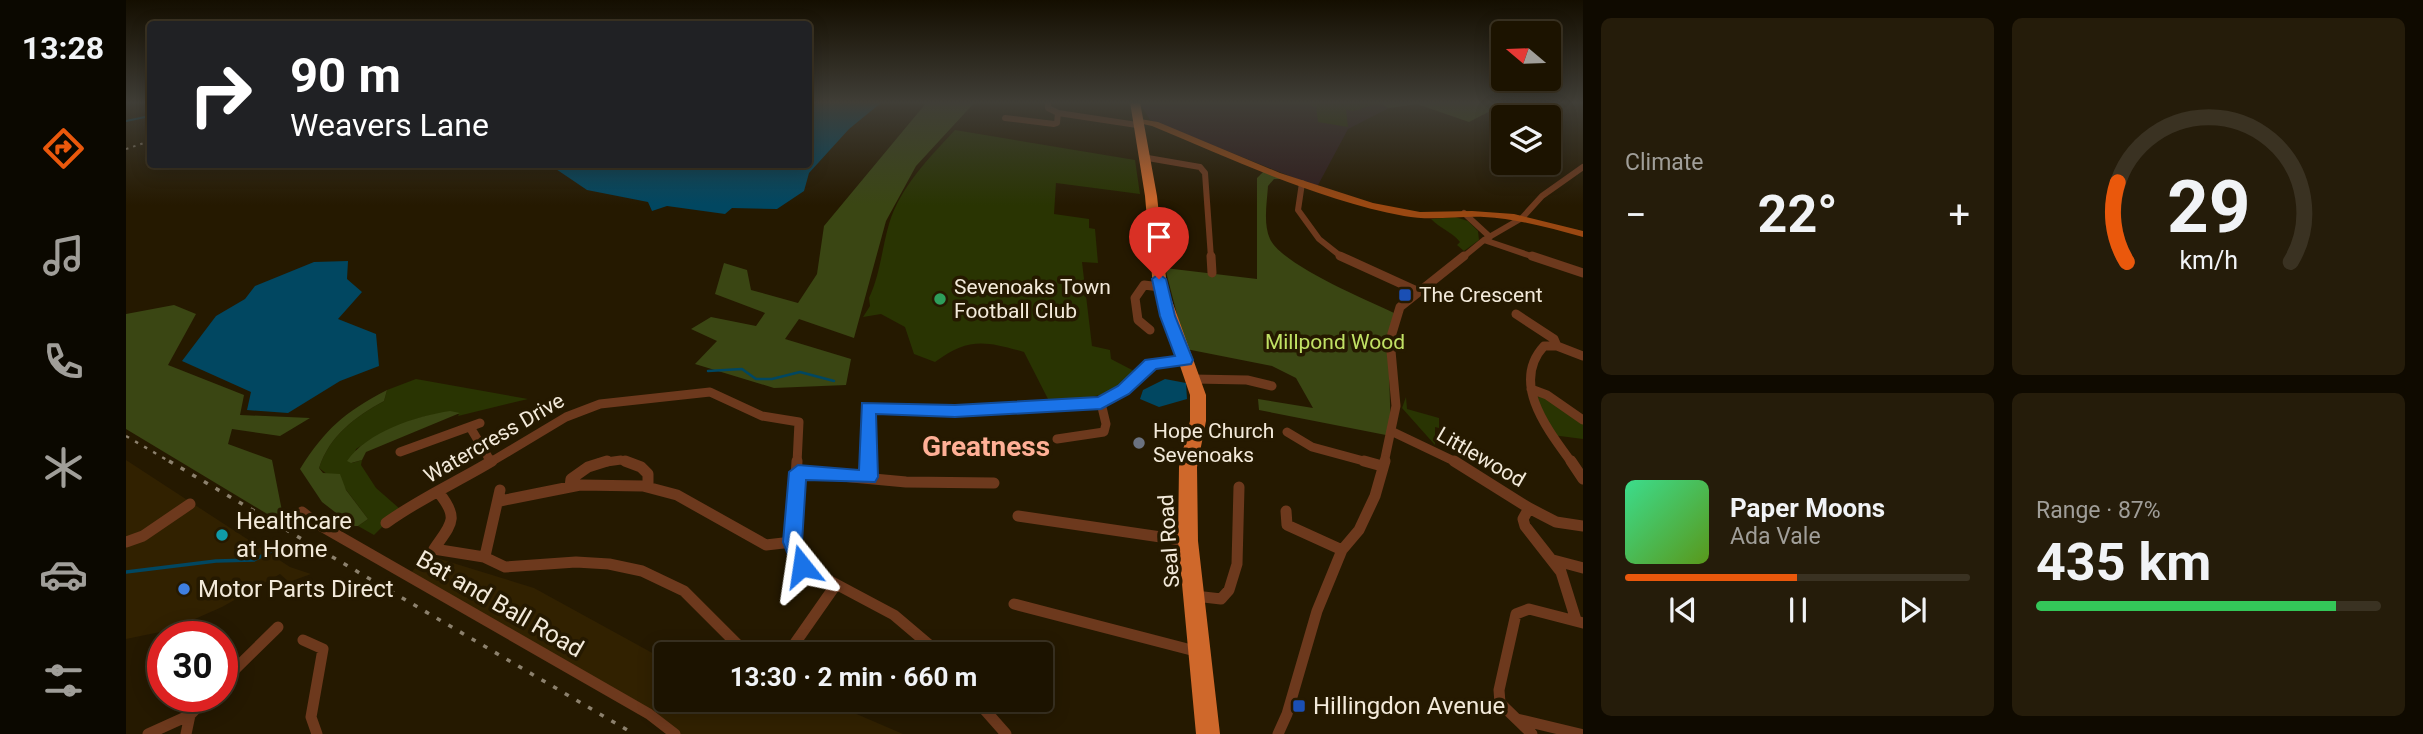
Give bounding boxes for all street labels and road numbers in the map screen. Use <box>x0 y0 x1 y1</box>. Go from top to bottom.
street label: Watercress Drive <box>420 388 568 488</box>
street label: Littlewood <box>1433 422 1529 492</box>
street label: Seal Road <box>1154 494 1184 588</box>
street label: Bat and Ball Road <box>411 545 589 663</box>

